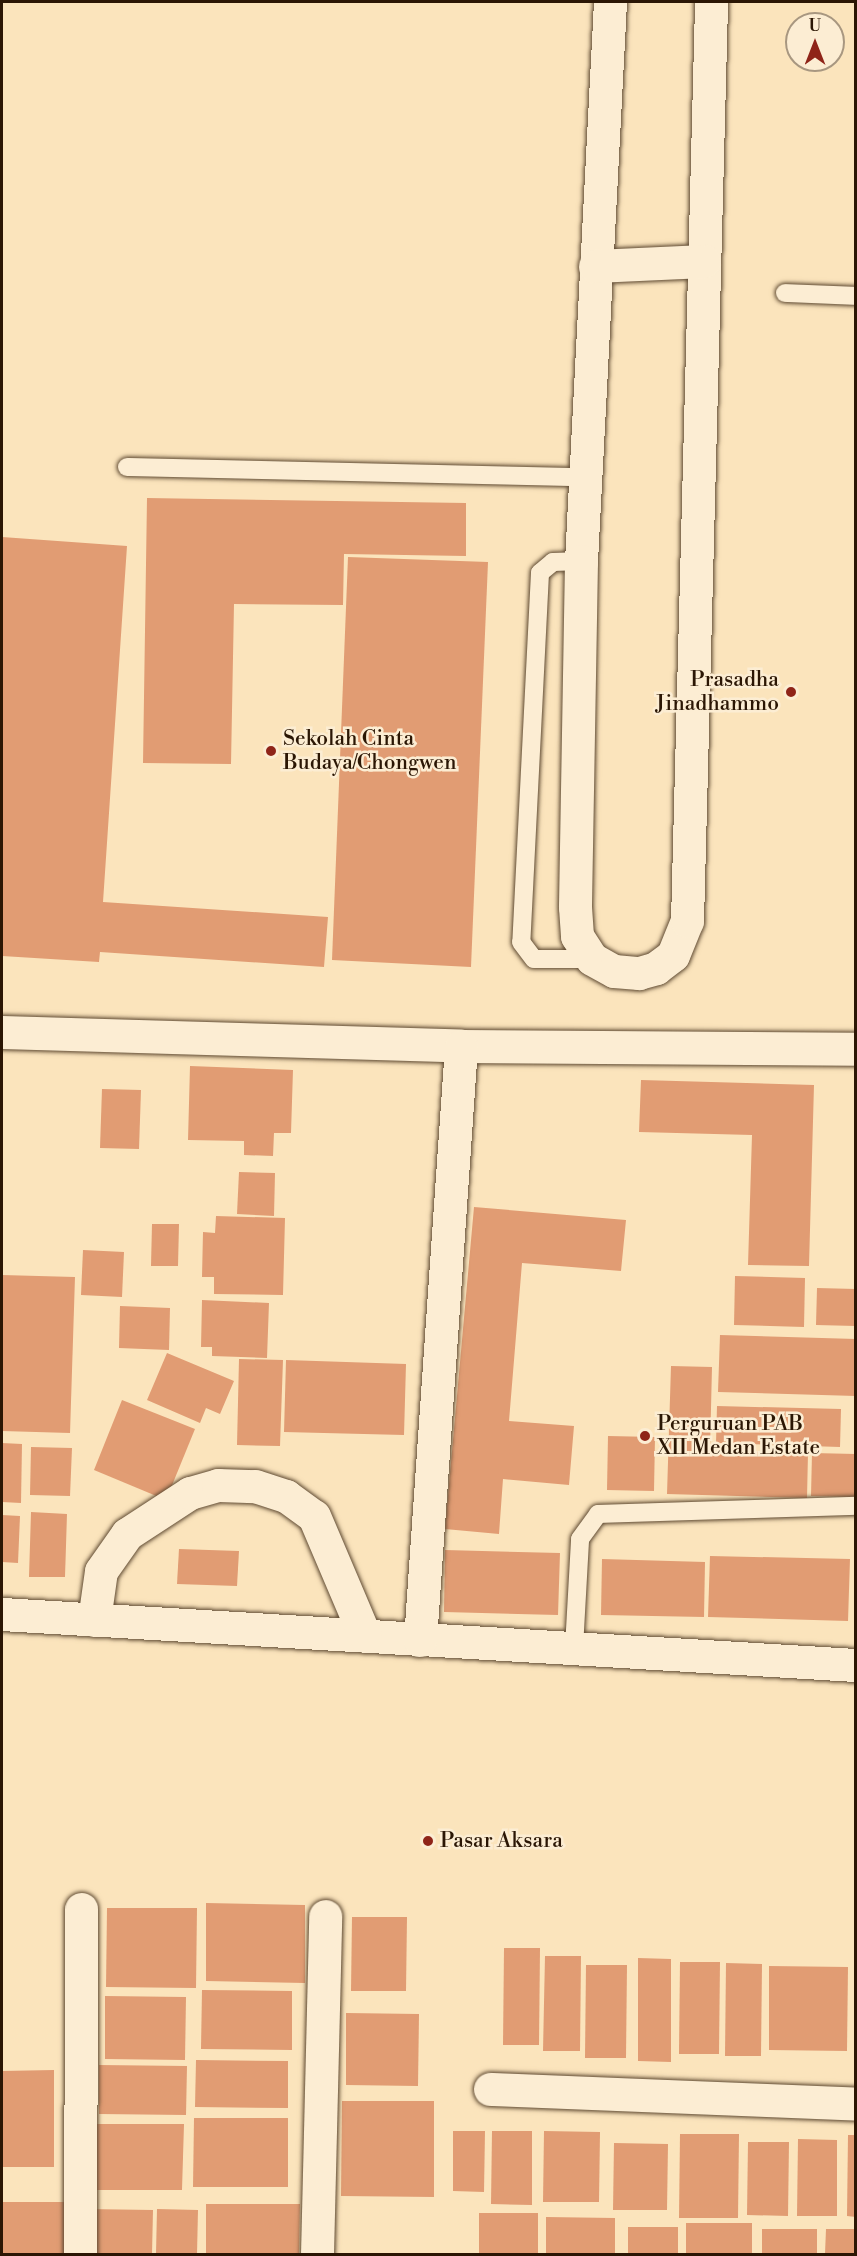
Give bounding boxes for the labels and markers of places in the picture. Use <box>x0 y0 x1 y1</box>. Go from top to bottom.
place label: Prasadha Jinadhammo <box>656 667 779 717</box>
marker: Prasadha Jinadhammo <box>784 685 798 699</box>
place label: Sekolah Cinta Budaya/Chongwen <box>283 726 456 776</box>
marker: Sekolah Cinta Budaya/Chongwen <box>264 744 278 758</box>
place label: Perguruan PAB XII Medan Estate <box>657 1411 820 1461</box>
marker: Perguruan PAB XII Medan Estate <box>638 1429 652 1443</box>
place label: Pasar Aksara <box>440 1828 563 1854</box>
marker: Pasar Aksara <box>421 1834 435 1848</box>

